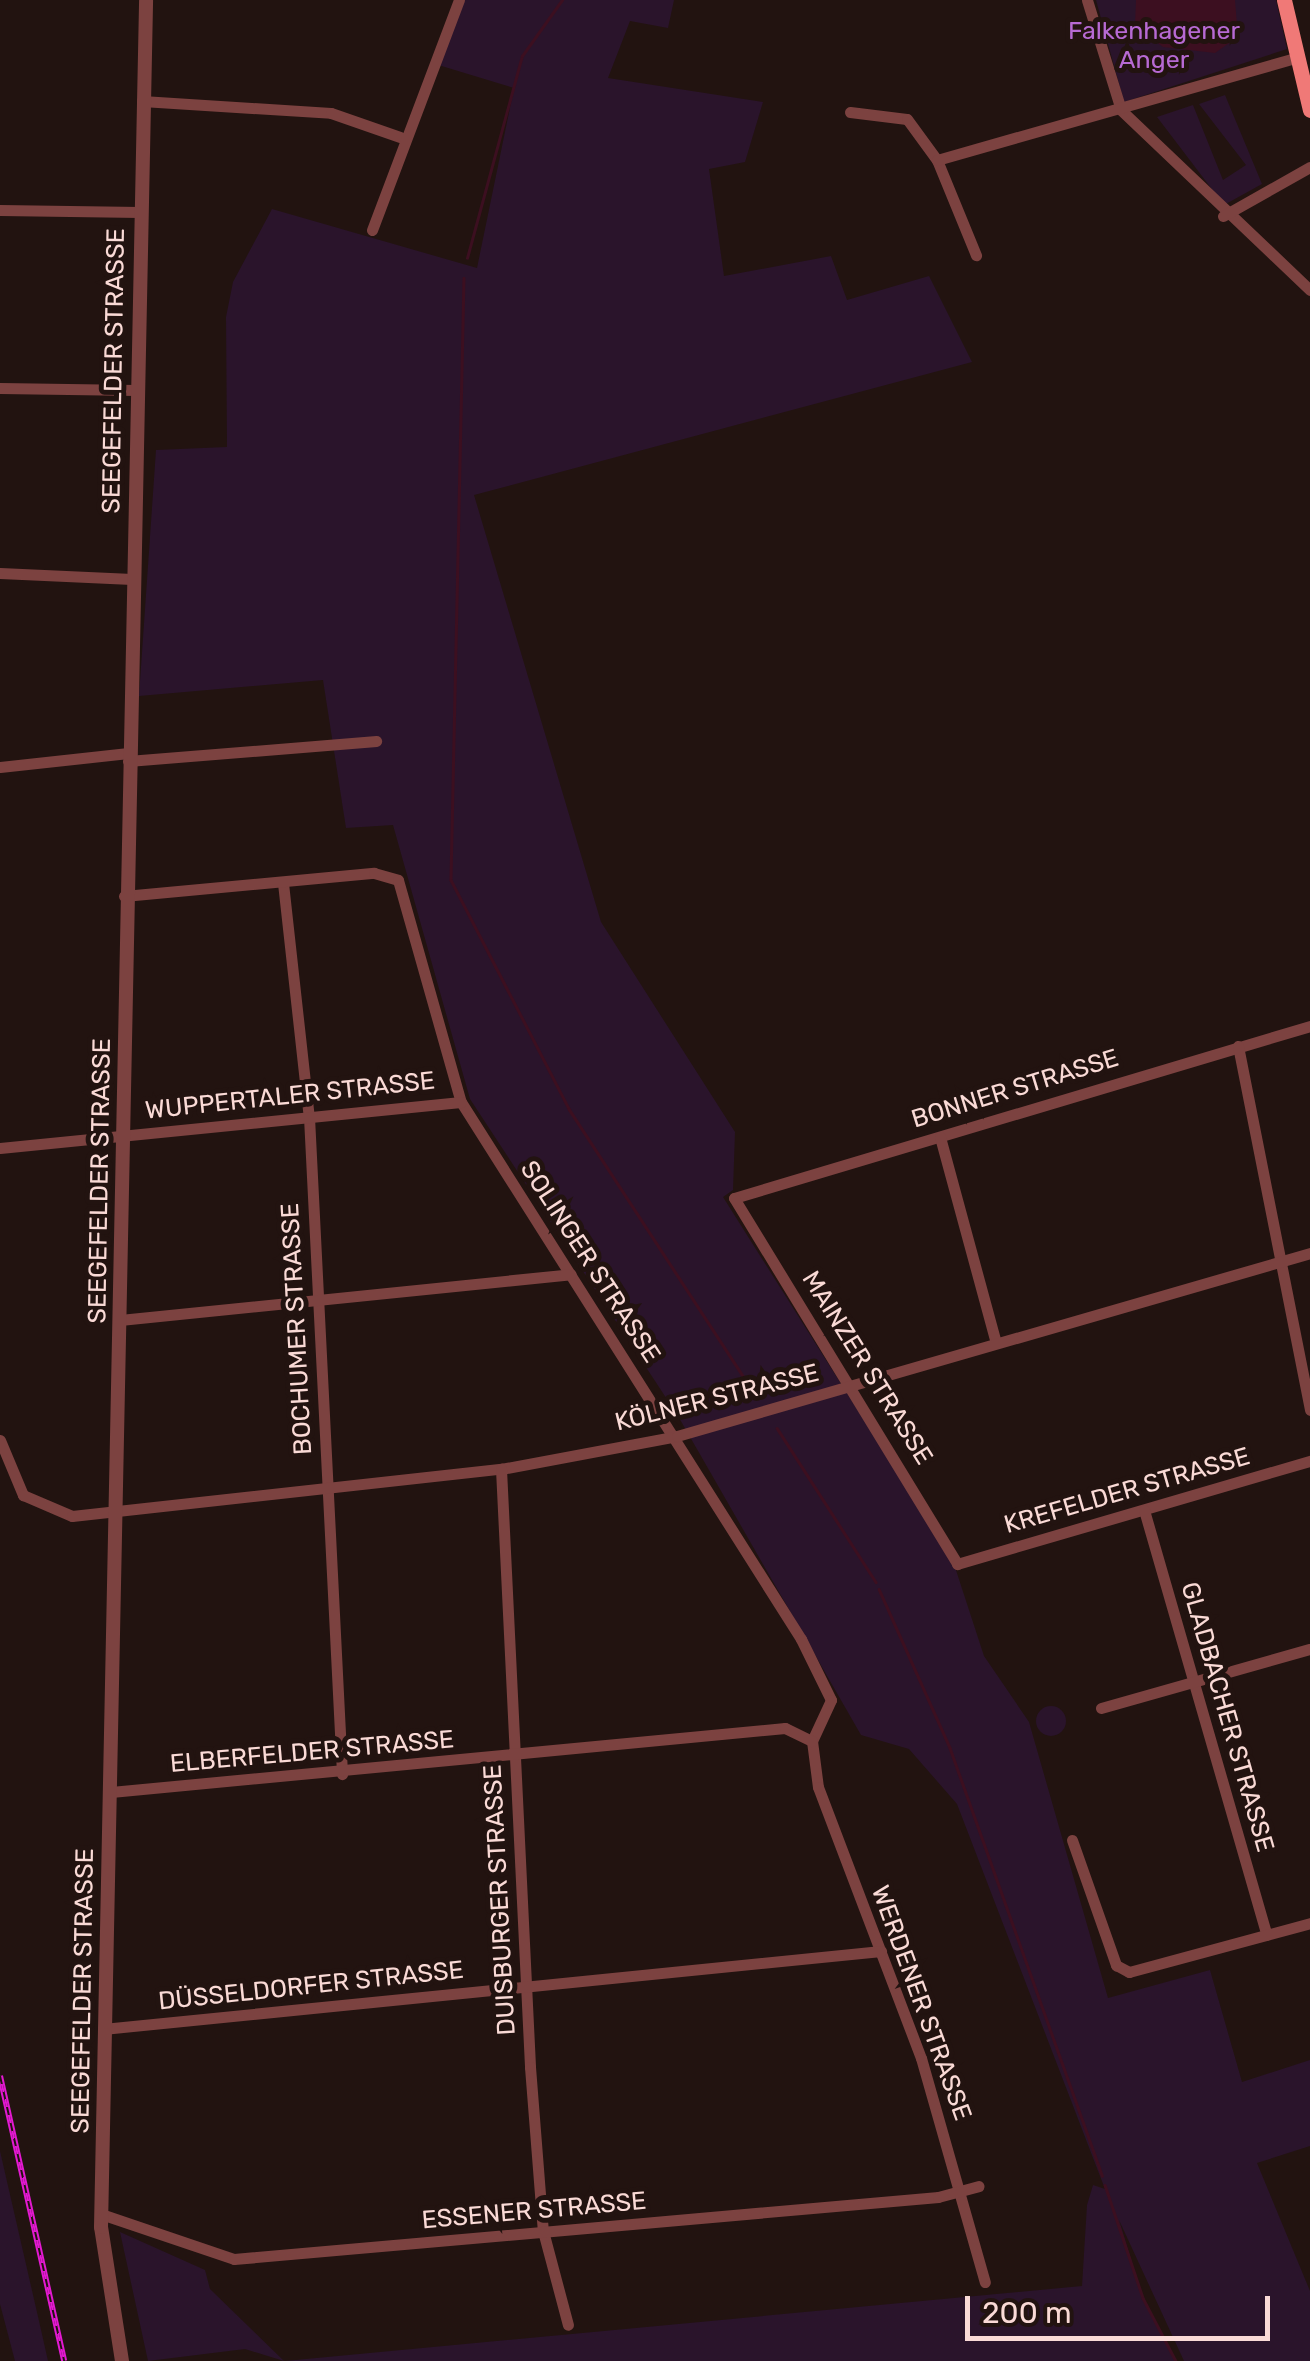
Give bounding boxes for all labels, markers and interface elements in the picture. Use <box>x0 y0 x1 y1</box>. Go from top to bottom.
park label: Falkenhagener Anger <box>1068 17 1240 76</box>
street label: SEEGEFELDER STRASSE <box>97 228 131 514</box>
street label: SEEGEFELDER STRASSE <box>83 1038 117 1324</box>
street label: BONNER STRASSE <box>908 1043 1122 1135</box>
street label: WUPPERTALER STRASSE <box>144 1066 436 1126</box>
street label: SOLINGER STRASSE <box>514 1156 666 1368</box>
street label: BOCHUMER STRASSE <box>275 1202 319 1456</box>
street label: MAINZER STRASSE <box>795 1266 939 1470</box>
street label: KÖLNER STRASSE <box>612 1358 822 1438</box>
street label: KREFELDER STRASSE <box>1001 1442 1253 1540</box>
street label: GLADBACHER STRASSE <box>1174 1579 1280 1855</box>
street label: ELBERFELDER STRASSE <box>169 1725 455 1779</box>
street label: DUISBURGER STRASSE <box>478 1764 522 2036</box>
street label: SEEGEFELDER STRASSE <box>66 1848 100 2134</box>
street label: WERDENER STRASSE <box>865 1881 977 2125</box>
street label: DÜSSELDORFER STRASSE <box>157 1955 465 2017</box>
street label: ESSENER STRASSE <box>420 2186 648 2236</box>
scale bar <box>970 2276 1275 2338</box>
text: 200 m <box>982 2295 1072 2331</box>

